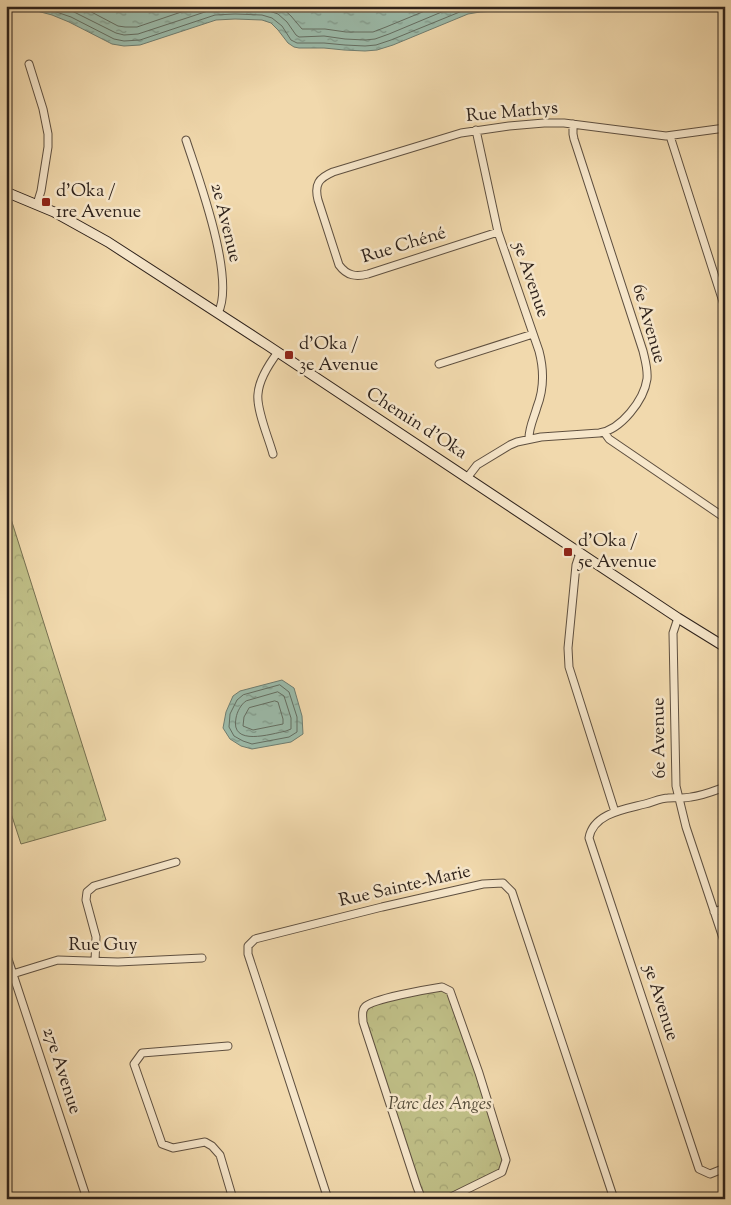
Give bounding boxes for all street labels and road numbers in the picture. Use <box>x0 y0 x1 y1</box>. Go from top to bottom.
street label: Rue Mathys <box>465 96 559 130</box>
street label: 2e Avenue <box>203 181 247 265</box>
street label: Rue Chéné <box>359 221 449 271</box>
street label: 5e Avenue <box>505 238 555 321</box>
street label: 6e Avenue <box>624 281 672 367</box>
street label: Chemin d'Oka <box>360 382 472 466</box>
street label: 6e Avenue <box>646 697 674 779</box>
street label: Rue Sainte-Marie <box>336 859 474 915</box>
street label: Rue Guy <box>68 933 138 959</box>
street label: 5e Avenue <box>635 961 684 1044</box>
street label: 27e Avenue <box>35 1024 87 1118</box>

